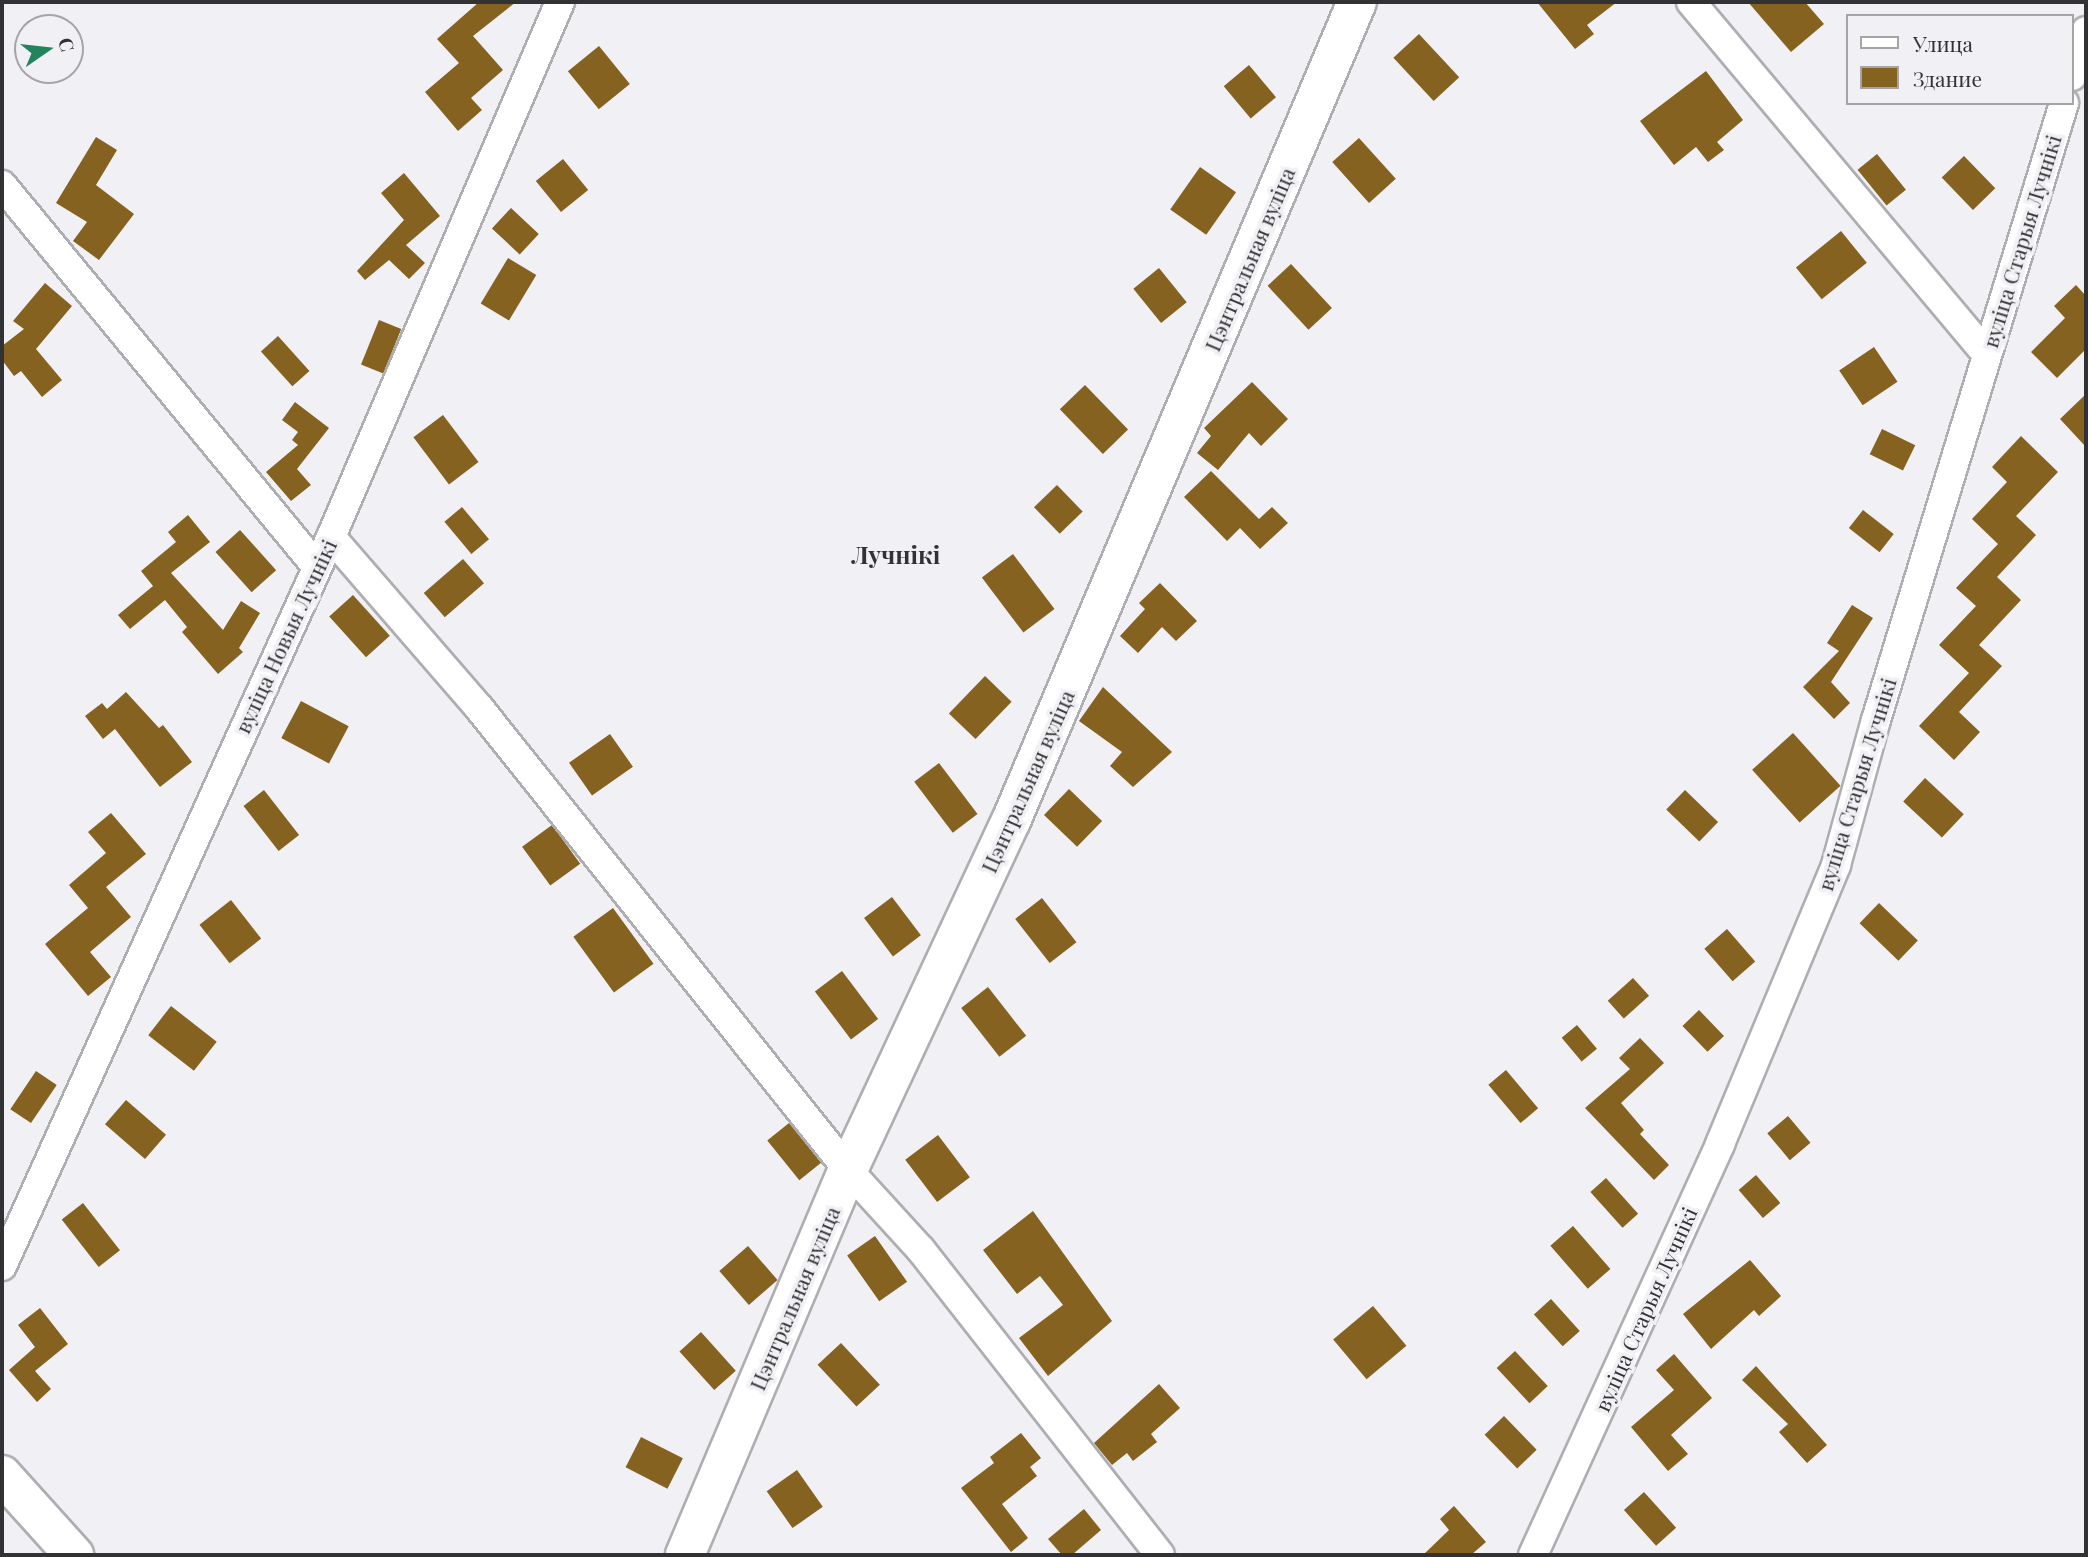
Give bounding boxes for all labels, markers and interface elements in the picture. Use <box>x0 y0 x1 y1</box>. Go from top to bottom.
north arrow <box>14 14 84 84</box>
legend <box>1846 14 2074 105</box>
text: Улица <box>1913 29 1973 57</box>
text: С <box>53 35 82 54</box>
text: Здание <box>1913 64 1982 92</box>
street label: вуліца Старыя Лучнікі <box>1977 132 2065 350</box>
street label: Цэнтральная вуліца <box>1199 163 1299 355</box>
street label: вуліца Новыя Лучнікі <box>229 535 341 737</box>
district label: Лучнікі <box>852 541 940 569</box>
street label: вуліца Старыя Лучнікі <box>1812 675 1900 893</box>
street label: Цэнтральная вуліца <box>975 686 1079 876</box>
street label: Цэнтральная вуліца <box>744 1202 844 1394</box>
street label: вуліца Старыя Лучнікі <box>1589 1203 1701 1415</box>

